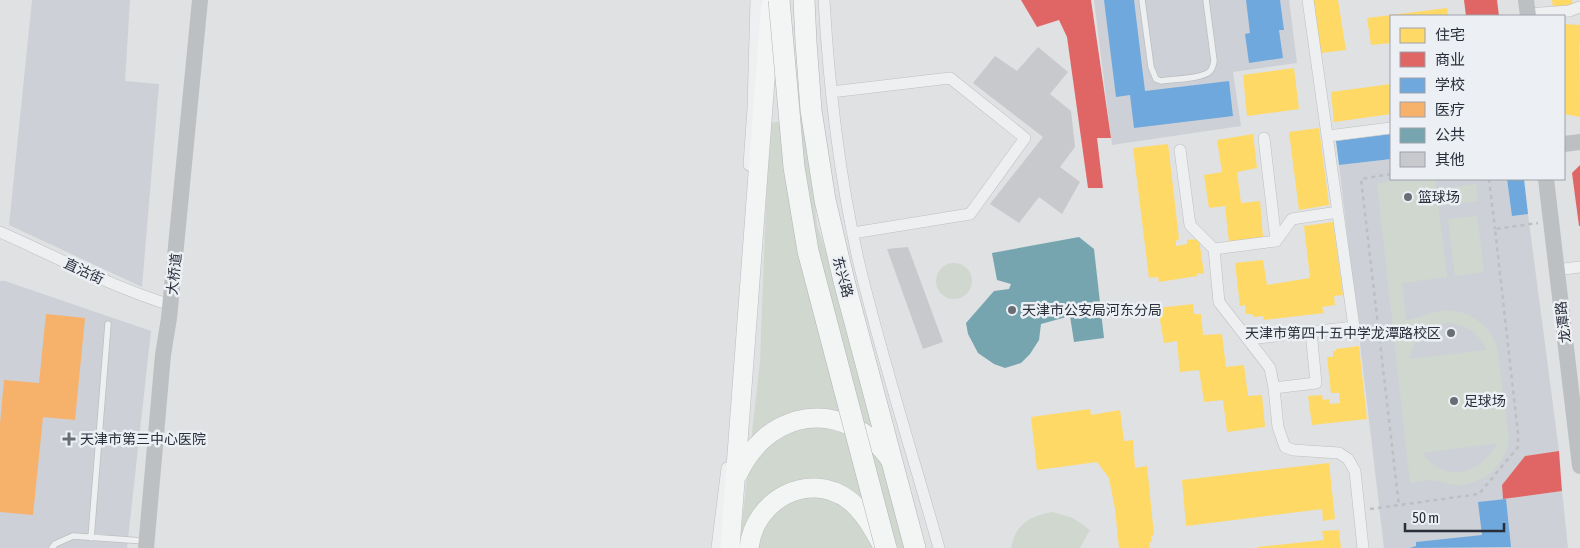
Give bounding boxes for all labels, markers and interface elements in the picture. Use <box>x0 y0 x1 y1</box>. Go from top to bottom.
legend <box>1390 15 1565 180</box>
text: 住宅 <box>1435 26 1465 43</box>
text: 商业 <box>1435 51 1465 68</box>
text: 学校 <box>1435 76 1465 93</box>
text: 医疗 <box>1435 101 1465 118</box>
text: 公共 <box>1435 126 1465 143</box>
text: 其他 <box>1435 151 1465 168</box>
place label: 篮球场 <box>1418 189 1460 205</box>
marker: 篮球场 <box>1402 191 1414 203</box>
street label: 大桥道 <box>164 252 184 296</box>
street label: 直沽街 <box>62 255 106 287</box>
street label: 东兴路 <box>830 255 856 299</box>
street label: 龙潭路 <box>1553 300 1573 344</box>
place label: 天津市公安局河东分局 <box>1022 302 1162 318</box>
marker: 天津市公安局河东分局 <box>1006 304 1018 316</box>
place label: 天津市第四十五中学龙潭路校区 <box>1245 325 1441 341</box>
marker: 天津市第四十五中学龙潭路校区 <box>1445 327 1457 339</box>
place label: 足球场 <box>1464 393 1506 409</box>
marker: 足球场 <box>1448 395 1460 407</box>
place label: 天津市第三中心医院 <box>80 431 206 447</box>
marker: 天津市第三中心医院 <box>62 432 76 446</box>
scale bar <box>1405 500 1504 532</box>
text: 50 m <box>1412 509 1439 526</box>

